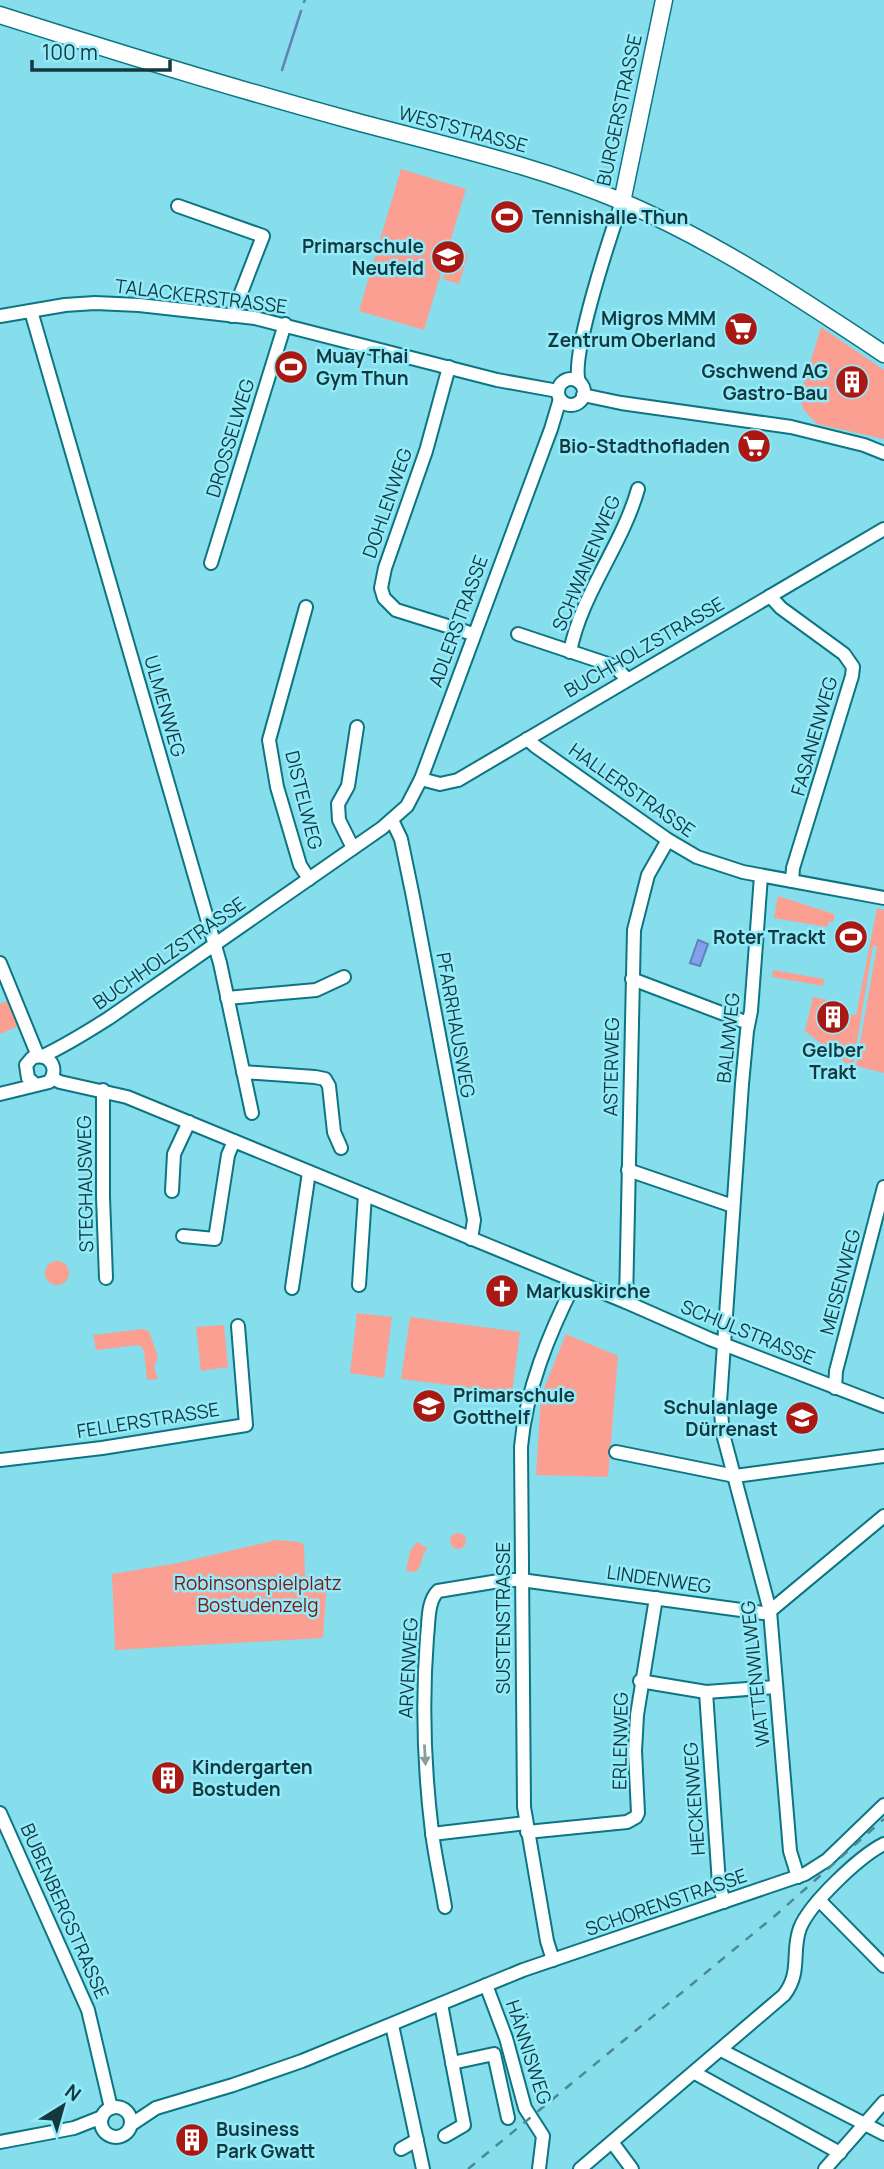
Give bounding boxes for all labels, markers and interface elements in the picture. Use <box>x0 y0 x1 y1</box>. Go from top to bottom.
scale bar <box>32 28 170 72</box>
street label: BURGERSTRASSE <box>590 32 648 188</box>
text: 100 m <box>42 38 98 66</box>
street label: WESTSTRASSE <box>396 99 530 159</box>
sports icon: Tennishalle Thun <box>488 198 526 236</box>
place label: Tennishalle Thun <box>532 204 688 230</box>
place label: Primarschule Neufeld <box>302 233 424 281</box>
school or university icon: Primarschule Neufeld <box>429 238 467 276</box>
street label: TALACKERSTRASSE <box>113 273 289 319</box>
place label: Migros MMM Zentrum Oberland <box>547 305 716 353</box>
supermarket icon: Migros MMM Zentrum Oberland <box>722 310 760 348</box>
place label: Muay Thai Gym Thun <box>316 343 409 391</box>
sports icon: Muay Thai Gym Thun <box>272 348 310 386</box>
place label: Gschwend AG Gastro-Bau <box>701 358 828 406</box>
building icon: Gschwend AG Gastro-Bau <box>833 363 871 401</box>
street label: DROSSELWEG <box>200 376 260 500</box>
supermarket icon: Bio-Stadthofladen <box>735 427 773 465</box>
place label: Bio-Stadthofladen <box>559 433 730 459</box>
street label: DOHLENWEG <box>356 445 418 561</box>
street label: SCHWANENWEG <box>546 491 626 635</box>
street label: ADLERSTRASSE <box>422 551 494 691</box>
street label: BUCHHOLZSTRASSE <box>559 591 729 703</box>
street label: ULMENWEG <box>138 652 192 760</box>
street label: FASANENWEG <box>785 673 843 799</box>
street label: HALLERSTRASSE <box>564 737 700 843</box>
street label: DISTELWEG <box>279 748 329 852</box>
street label: BUCHHOLZSTRASSE <box>87 890 251 1016</box>
sports icon: Roter Trackt <box>832 918 870 956</box>
place label: Roter Trackt <box>713 924 826 950</box>
street label: PFARRHAUSWEG <box>430 950 482 1100</box>
street label: BALMWEG <box>710 991 746 1085</box>
building icon: Gelber Trakt <box>814 998 852 1036</box>
street label: ASTERWEG <box>597 1017 625 1117</box>
place label: Gelber Trakt <box>802 1037 864 1085</box>
street label: STEGHAUSWEG <box>71 1115 99 1253</box>
street label: MEISENWEG <box>813 1226 867 1338</box>
church icon: Markuskirche <box>483 1272 521 1310</box>
place label: Markuskirche <box>526 1278 650 1304</box>
street label: SCHULSTRASSE <box>677 1293 819 1371</box>
place label: Primarschule Gotthelf <box>453 1382 575 1430</box>
school or university icon: Primarschule Gotthelf <box>410 1387 448 1425</box>
place label: Schulanlage Dürrenast <box>663 1394 778 1442</box>
street label: FELLERSTRASSE <box>75 1396 221 1444</box>
school or university icon: Schulanlage Dürrenast <box>783 1399 821 1437</box>
street label: SUSTENSTRASSE <box>490 1542 516 1694</box>
street label: LINDENWEG <box>605 1559 713 1599</box>
park label: Robinsonspielplatz Bostudenzelg <box>174 1570 342 1618</box>
street label: WATTENWILWEG <box>734 1600 776 1748</box>
street label: ARVENWEG <box>392 1617 424 1719</box>
street label: ERLENWEG <box>606 1692 634 1790</box>
street label: HECKENWEG <box>677 1741 711 1857</box>
one-way arrow <box>420 1744 431 1766</box>
place label: Kindergarten Bostuden <box>192 1754 313 1802</box>
building icon: Kindergarten Bostuden <box>149 1759 187 1797</box>
street label: BUBENBERGSTRASSE <box>15 1819 115 2003</box>
street label: SCHORENSTRASSE <box>582 1862 750 1942</box>
street label: HÄNNISWEG <box>500 1996 558 2108</box>
north arrow <box>28 2071 98 2141</box>
text: N <box>60 2078 87 2107</box>
place label: Business Park Gwatt <box>216 2116 315 2164</box>
building icon: Business Park Gwatt <box>173 2121 211 2159</box>

